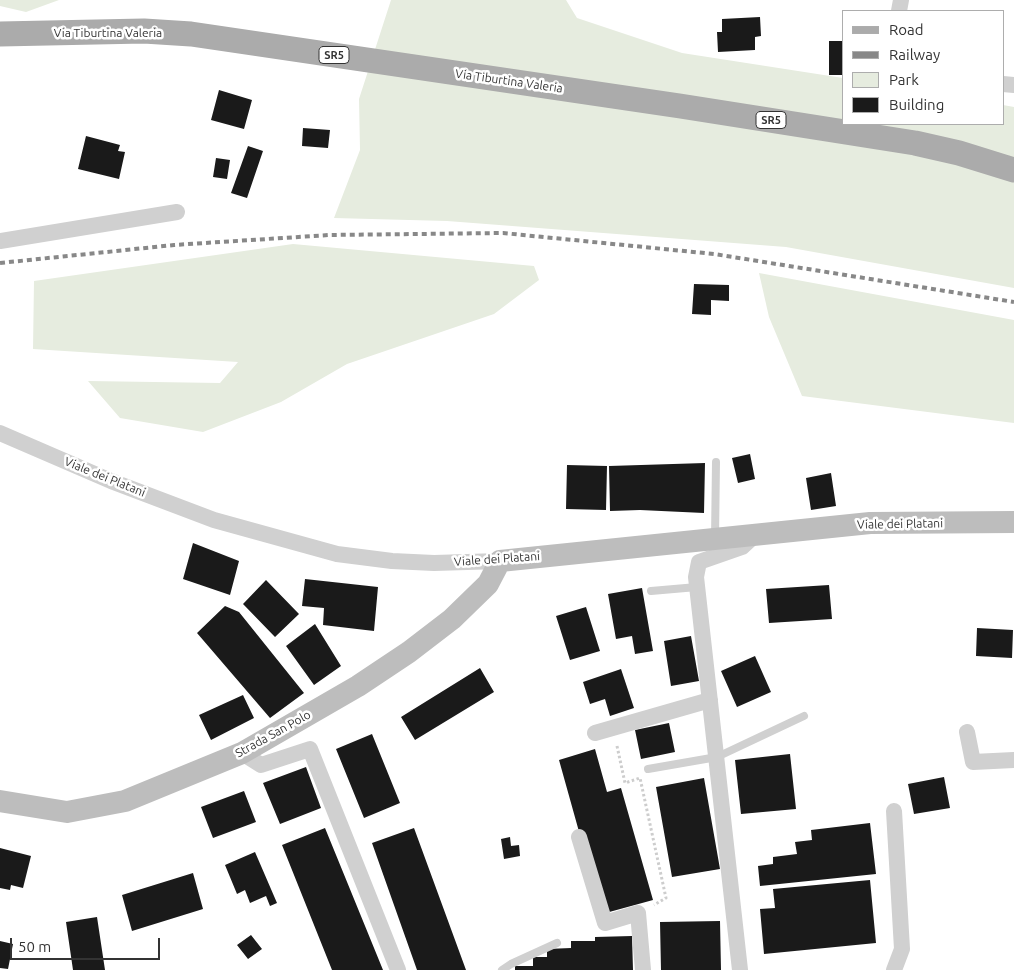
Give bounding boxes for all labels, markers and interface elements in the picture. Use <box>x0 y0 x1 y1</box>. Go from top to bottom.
legend <box>842 10 1004 125</box>
text: Road <box>889 21 924 38</box>
street label: Via Tiburtina Valeria <box>54 26 162 40</box>
road number: SR5 <box>319 46 349 64</box>
text: Railway <box>889 46 940 63</box>
street label: Via Tiburtina Valeria <box>454 66 564 96</box>
text: Park <box>889 71 919 88</box>
text: Building <box>889 96 944 113</box>
road number: SR5 <box>756 112 786 128</box>
street label: Viale dei Platani <box>62 454 148 500</box>
street label: Viale dei Platani <box>857 516 943 532</box>
street label: Viale dei Platani <box>454 549 540 569</box>
street label: Strada San Polo <box>233 707 313 761</box>
scale bar <box>12 928 162 960</box>
text: 50 m <box>18 938 51 955</box>

